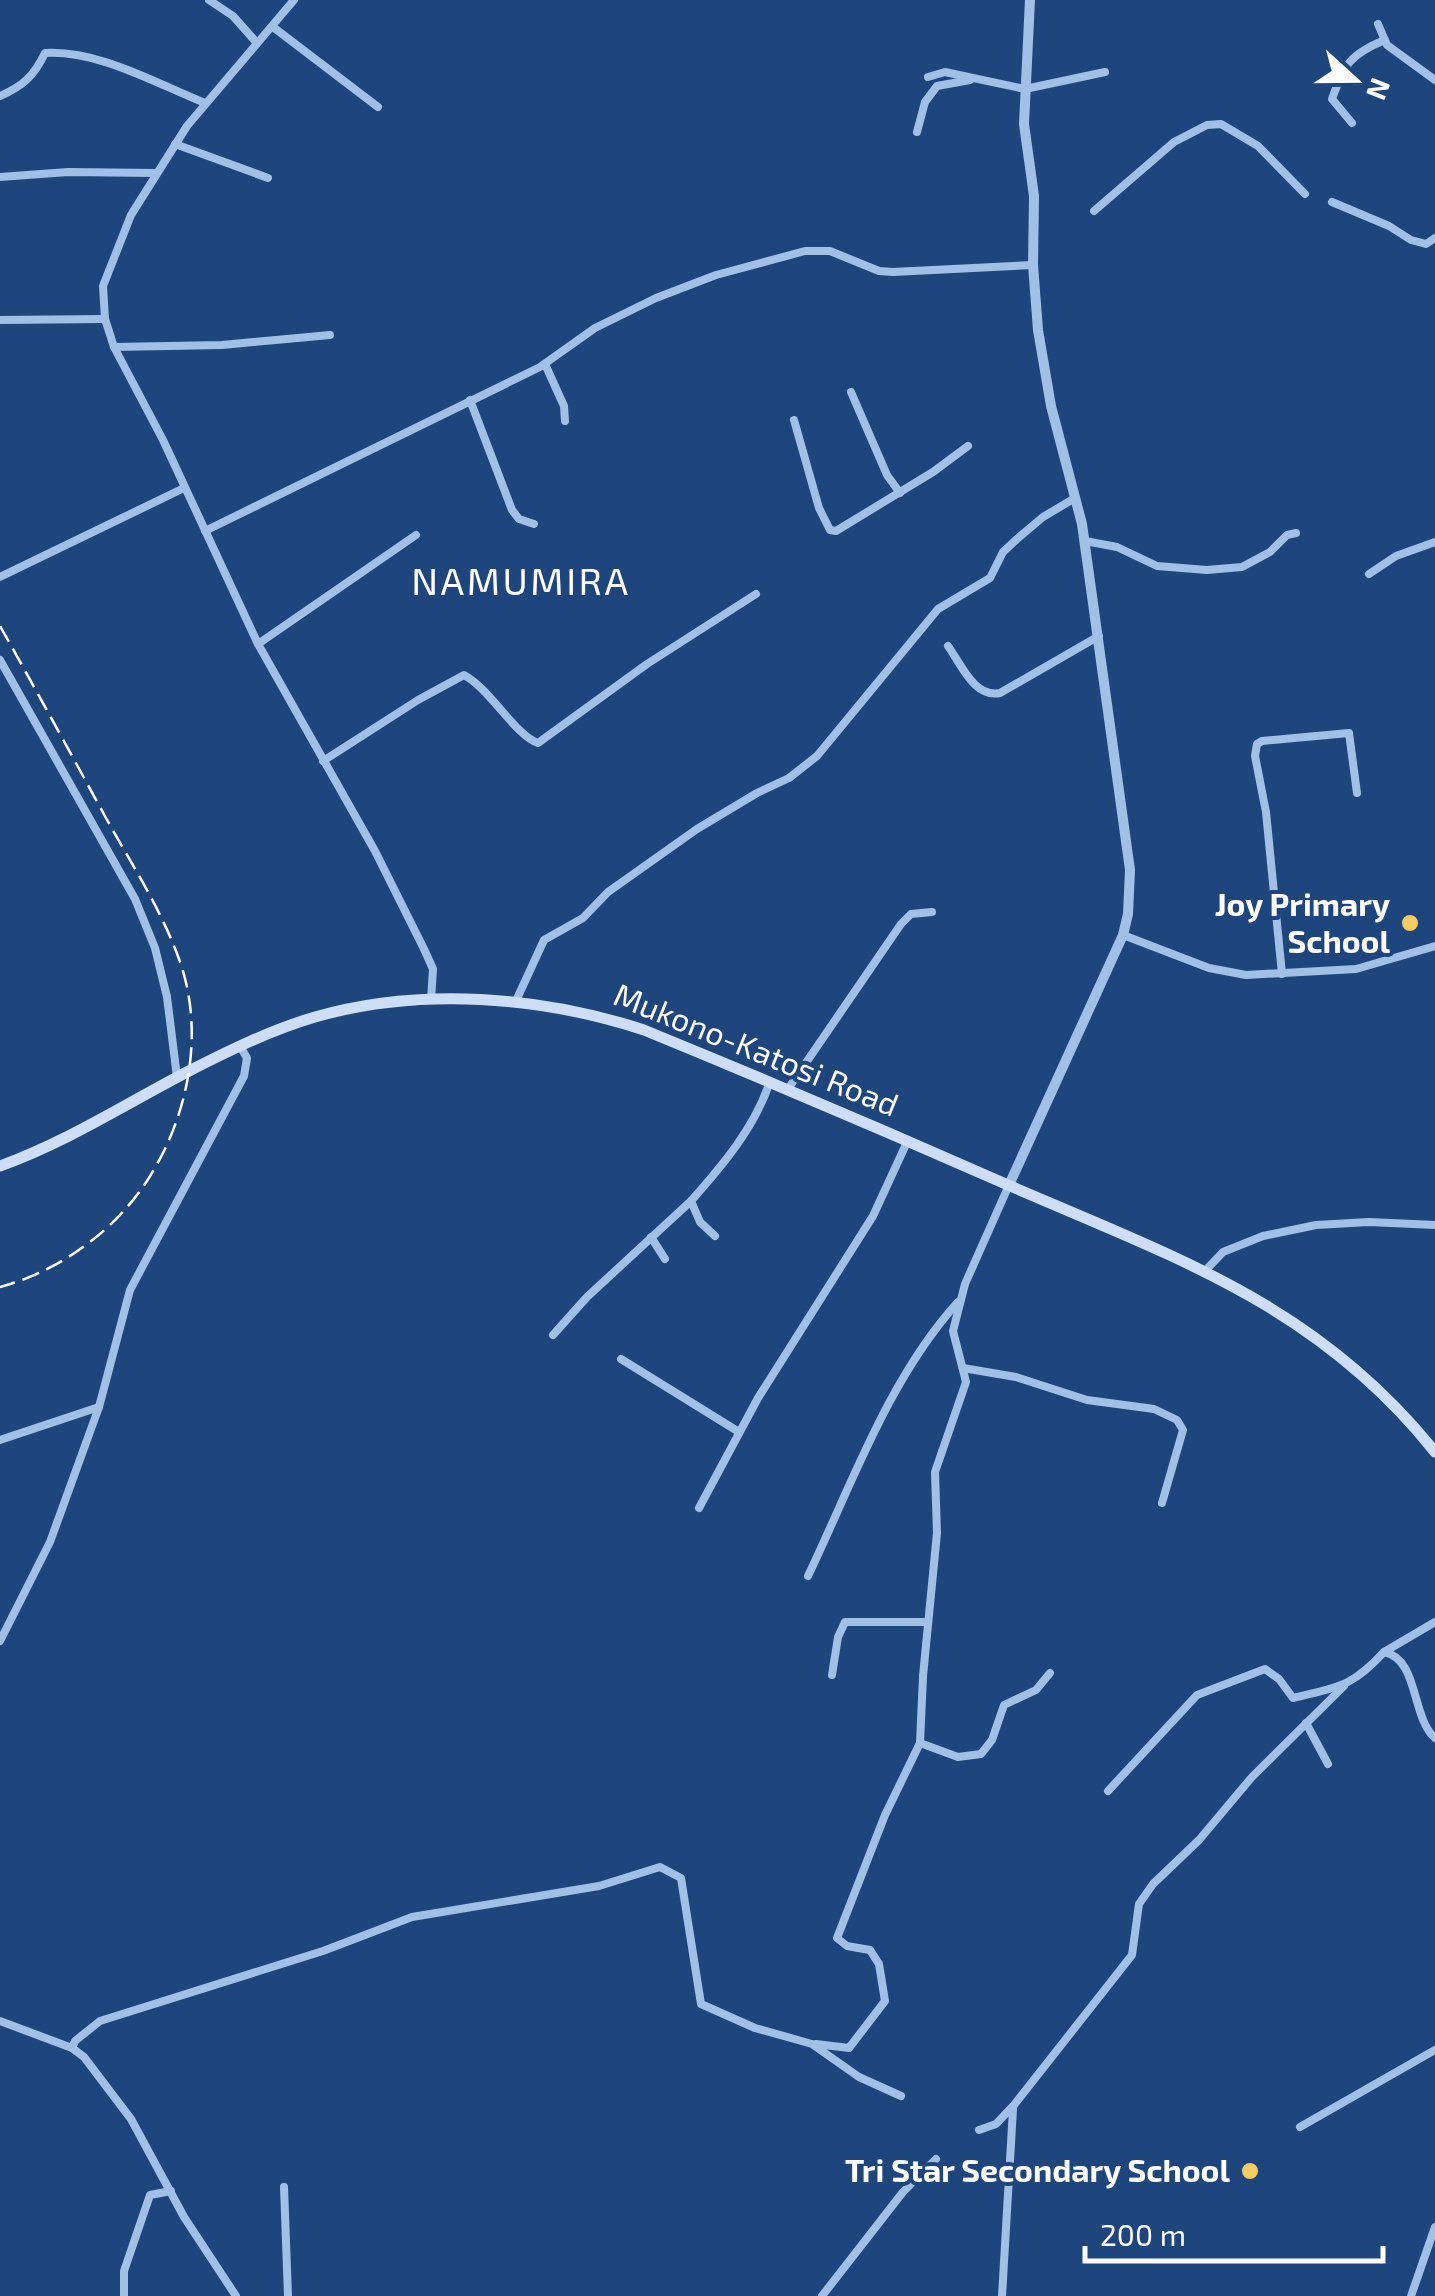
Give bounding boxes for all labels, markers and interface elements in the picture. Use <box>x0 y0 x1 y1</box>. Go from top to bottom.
north arrow <box>1305 30 1405 130</box>
text: N <box>1360 74 1399 105</box>
district label: NAMUMIRA <box>411 557 631 603</box>
place label: Joy Primary School <box>1215 884 1391 959</box>
marker: Joy Primary School <box>1399 912 1421 934</box>
street label: Mukono-Katosi Road <box>609 974 904 1123</box>
place label: Tri Star Secondary School <box>845 2150 1230 2189</box>
marker: Tri Star Secondary School <box>1239 2160 1261 2182</box>
scale bar <box>1085 2201 1382 2263</box>
text: 200 m <box>1100 2216 1186 2252</box>

